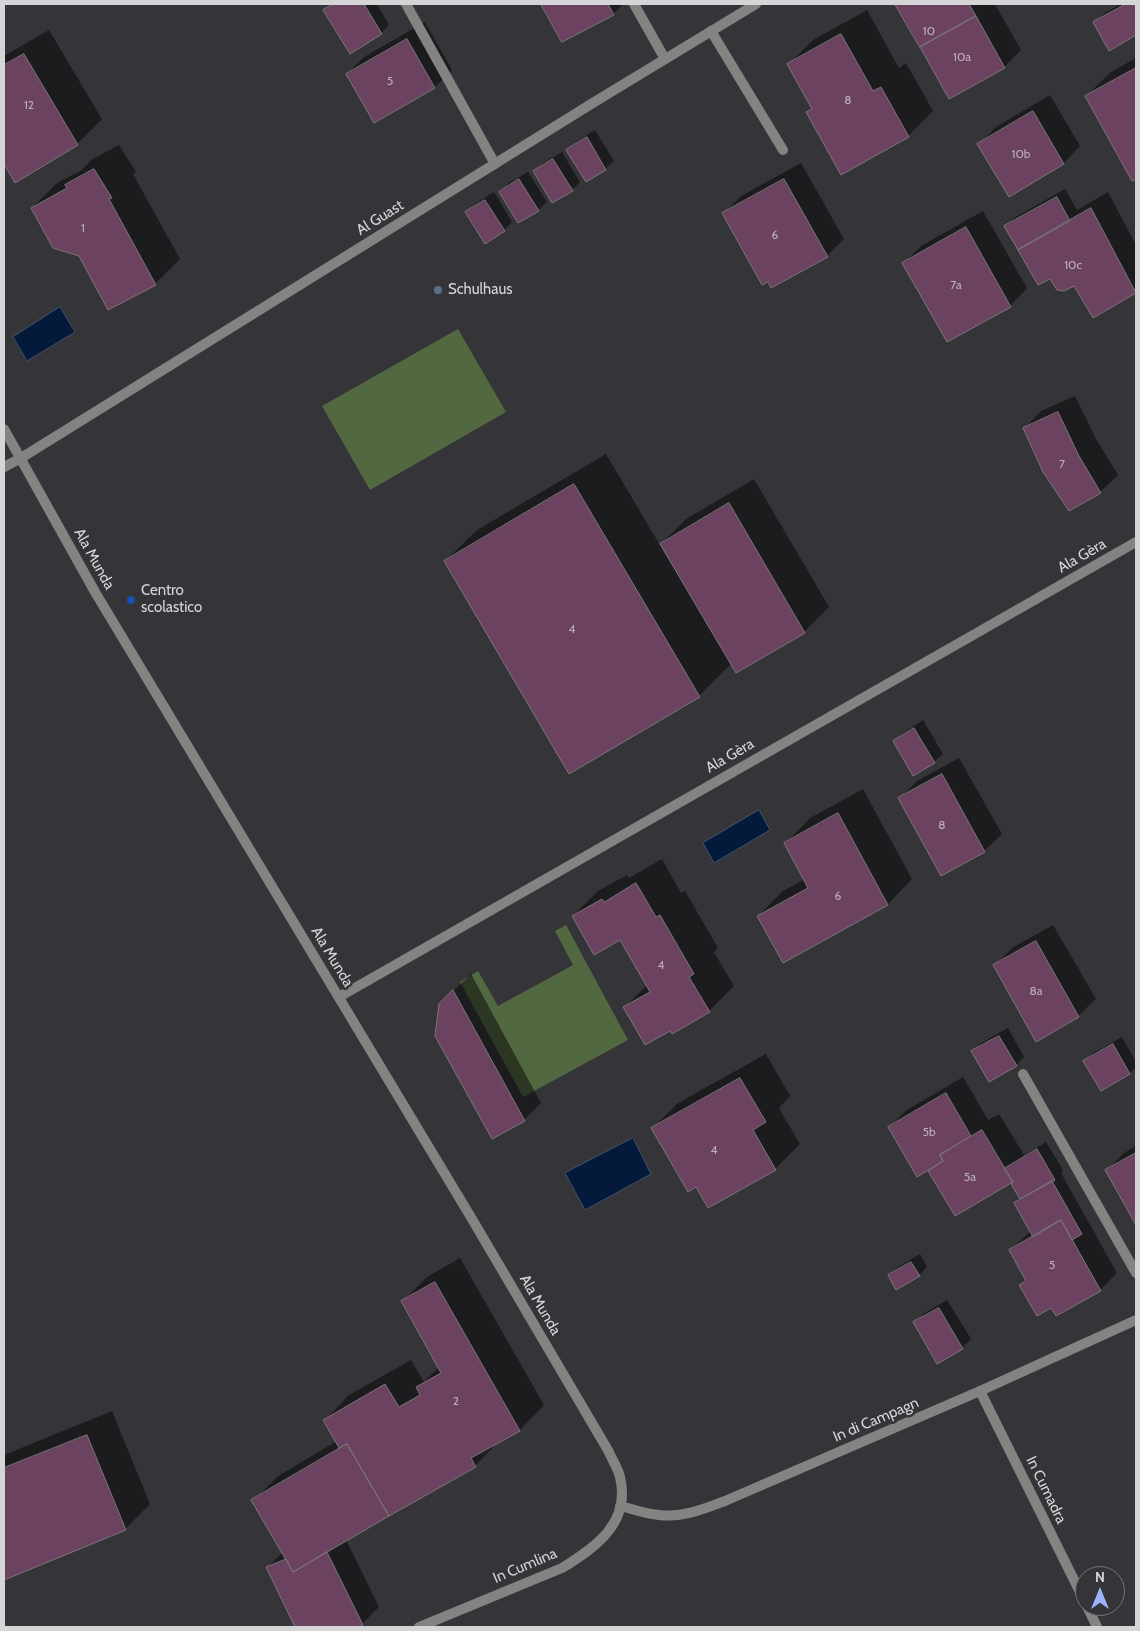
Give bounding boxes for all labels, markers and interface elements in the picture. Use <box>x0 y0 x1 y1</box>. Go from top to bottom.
house number: 10 <box>923 24 935 38</box>
house number: 10a <box>953 50 971 64</box>
house number: 5 <box>387 74 393 88</box>
house number: 8 <box>844 93 852 107</box>
house number: 12 <box>24 98 34 112</box>
house number: 10b <box>1012 147 1030 161</box>
street label: Al Guast <box>353 196 407 240</box>
house number: 1 <box>81 221 85 235</box>
house number: 6 <box>772 228 778 242</box>
house number: 10c <box>1064 258 1082 272</box>
house number: 7a <box>950 278 962 292</box>
place label: Schulhaus <box>448 281 512 299</box>
marker: Schulhaus <box>432 284 444 296</box>
house number: 7 <box>1059 457 1065 471</box>
street label: Ala Munda <box>70 525 118 593</box>
street label: Ala Gèra <box>1055 535 1109 577</box>
place label: Centro scolastico <box>141 582 202 617</box>
marker: Centro scolastico <box>125 594 137 606</box>
house number: 4 <box>569 622 575 636</box>
street label: Ala Gèra <box>703 735 757 777</box>
house number: 8 <box>938 818 946 832</box>
house number: 6 <box>835 889 841 903</box>
street label: Ala Munda <box>307 924 357 990</box>
house number: 4 <box>658 958 664 972</box>
house number: 8a <box>1029 984 1043 998</box>
house number: 5b <box>922 1125 936 1139</box>
house number: 4 <box>711 1143 717 1157</box>
house number: 5a <box>964 1170 976 1184</box>
house number: 5 <box>1049 1258 1055 1272</box>
street label: Ala Munda <box>515 1271 565 1339</box>
house number: 2 <box>453 1394 459 1408</box>
street label: In di Campagn <box>830 1394 922 1446</box>
street label: In Cumadra <box>1022 1453 1070 1527</box>
street label: In Cumlina <box>490 1544 560 1588</box>
north arrow <box>1075 1566 1125 1616</box>
text: N <box>1095 1568 1105 1586</box>

